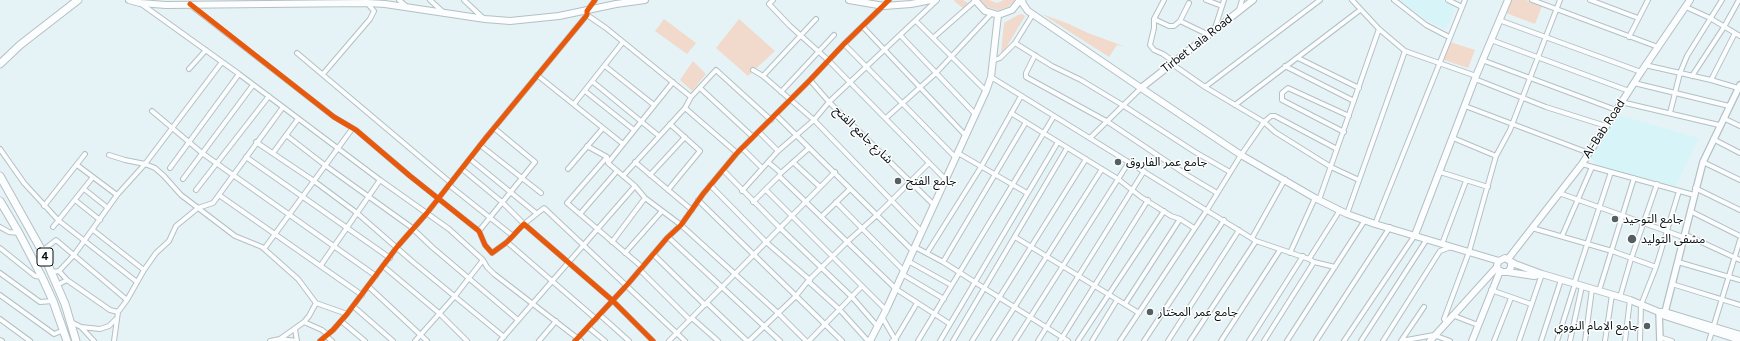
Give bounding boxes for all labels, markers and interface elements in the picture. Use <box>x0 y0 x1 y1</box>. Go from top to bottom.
street label: Tirbet Lala Road <box>1159 12 1235 76</box>
street label: Al-Bab Road <box>1580 97 1628 161</box>
street label: شارع جامع الفتح <box>830 103 896 167</box>
place label: جامع عمر الفاروق <box>1126 155 1207 169</box>
marker: جامع عمر الفاروق <box>1113 157 1123 167</box>
place label: جامع الفتح <box>906 174 956 188</box>
marker: جامع الفتح <box>893 176 903 186</box>
place label: جامع التوحيد <box>1623 212 1683 226</box>
marker: جامع التوحيد <box>1610 214 1620 224</box>
place label: مشفى التوليد <box>1641 232 1705 246</box>
marker: مشفى التوليد <box>1626 233 1638 245</box>
road number: 4 <box>37 248 53 266</box>
place label: جامع عمر المختار <box>1158 305 1238 319</box>
marker: جامع عمر المختار <box>1145 307 1155 317</box>
place label: جامع الامام النووي <box>1554 319 1639 333</box>
marker: جامع الامام النووي <box>1642 321 1652 331</box>

